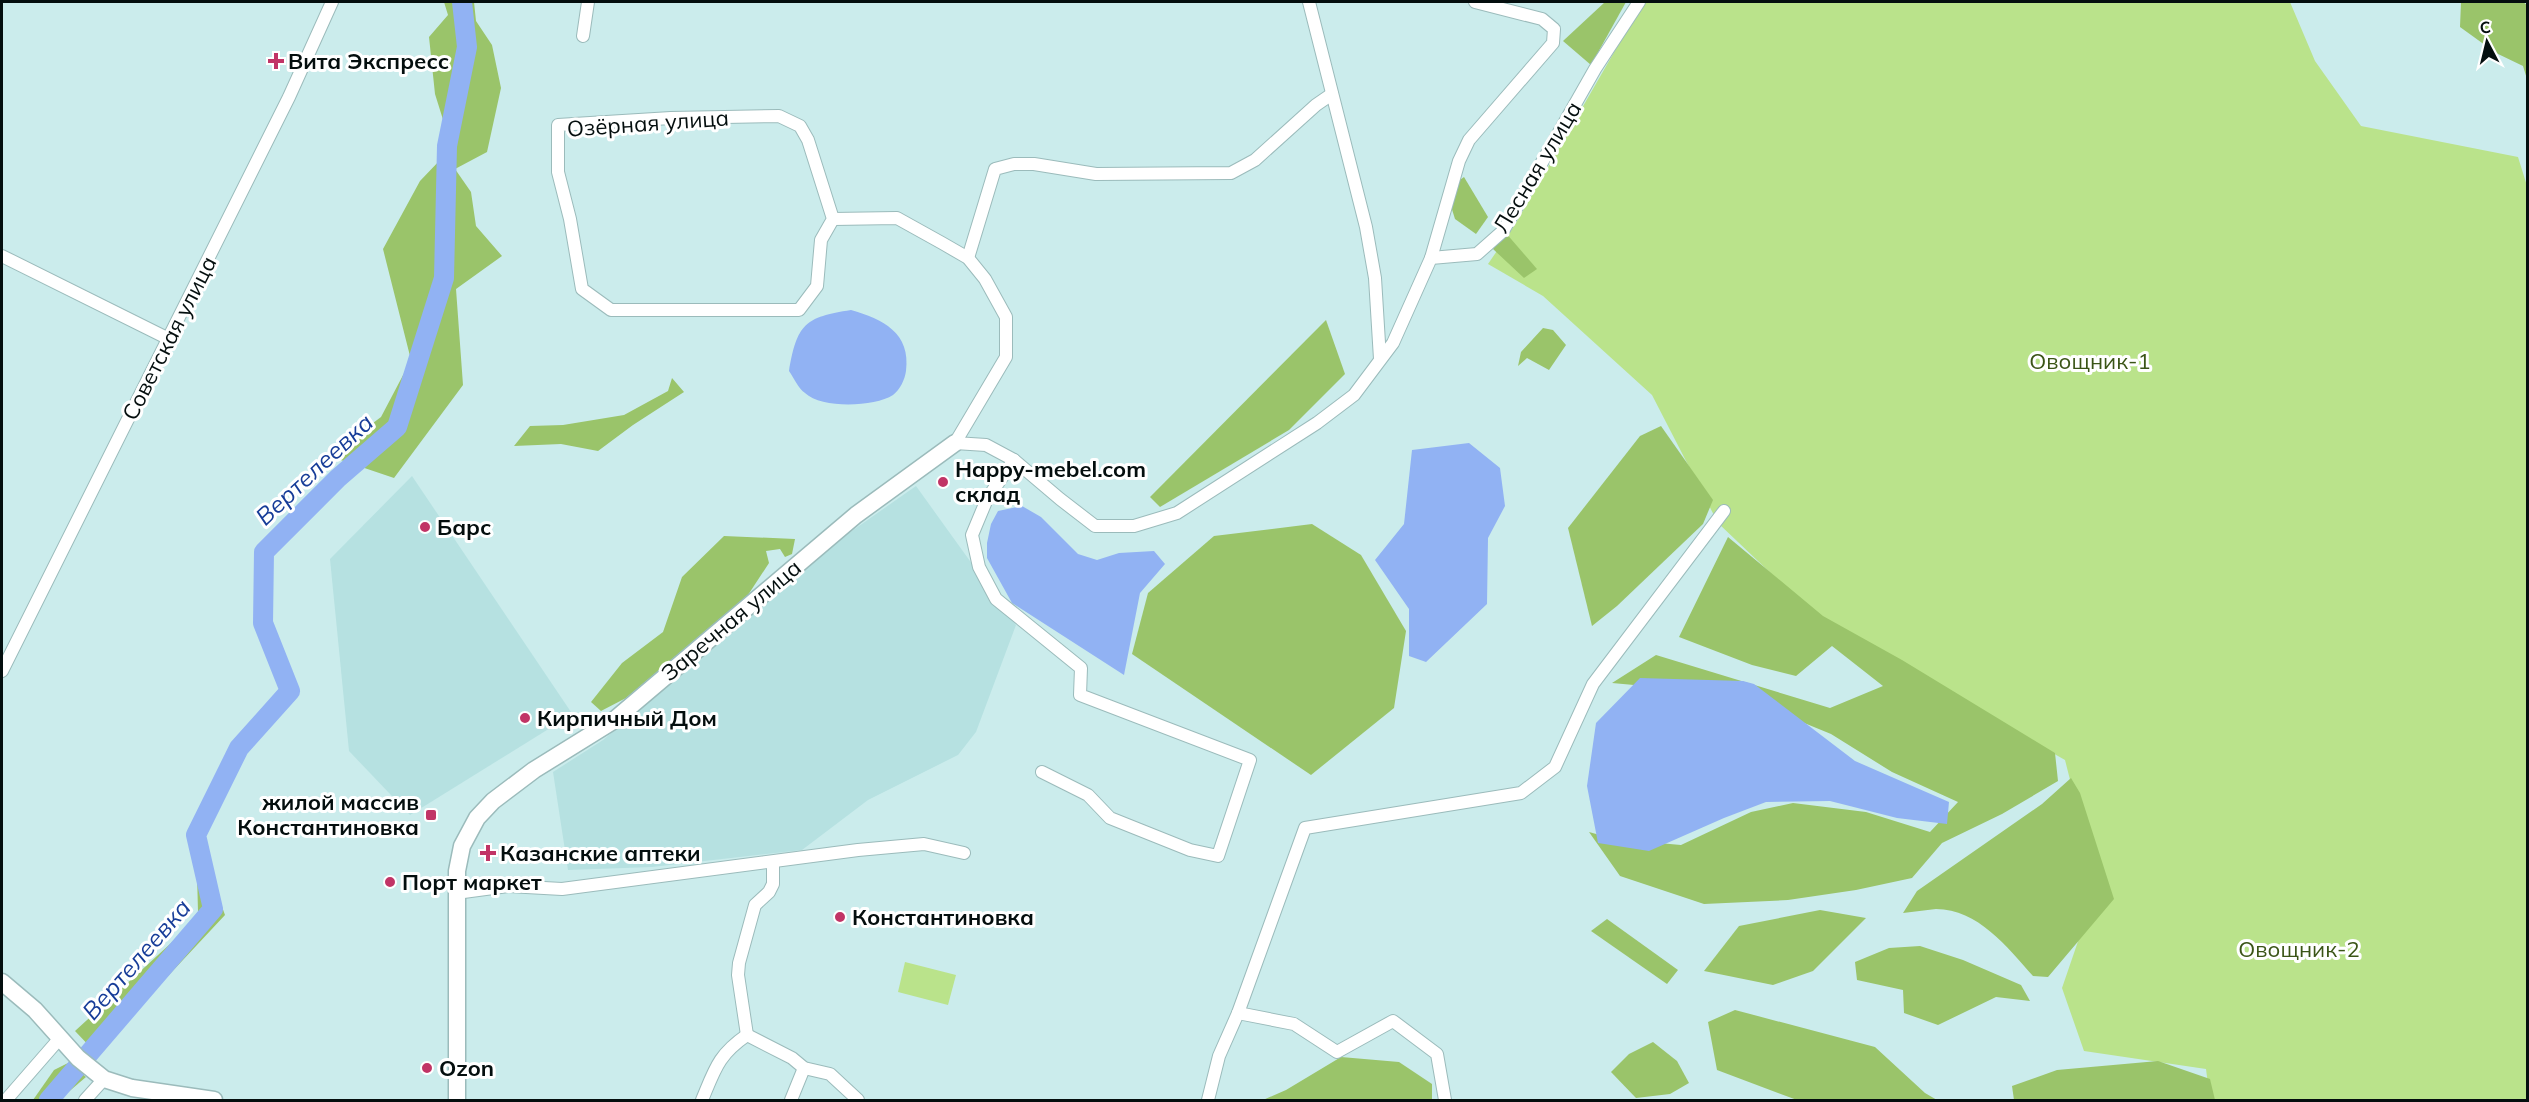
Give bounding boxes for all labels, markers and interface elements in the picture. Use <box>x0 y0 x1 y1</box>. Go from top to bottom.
north arrow <box>2457 12 2517 72</box>
text: С <box>2479 17 2492 38</box>
place label: Вита Экспресс <box>288 47 449 75</box>
marker: Вита Экспресс <box>269 54 283 68</box>
street label: Лесная улица <box>1487 96 1587 238</box>
street label: Озёрная улица <box>566 103 730 143</box>
street label: Советская улица <box>116 251 222 425</box>
park label: Овощник-1 <box>2029 347 2151 375</box>
water label: Вертелеевка <box>249 407 379 531</box>
place label: Happy-mebel.com склад <box>955 455 1146 508</box>
marker: Happy-mebel.com склад <box>936 475 950 489</box>
place label: Барс <box>437 513 491 541</box>
marker: Барс <box>418 520 432 534</box>
street label: Заречная улица <box>655 553 807 687</box>
place label: Кирпичный Дом <box>537 704 717 732</box>
marker: Кирпичный Дом <box>518 711 532 725</box>
place label: жилой массив Константиновка <box>237 788 419 841</box>
marker: жилой массив Константиновка <box>424 808 438 822</box>
place label: Казанские аптеки <box>500 839 701 867</box>
marker: Казанские аптеки <box>481 846 495 860</box>
place label: Порт маркет <box>402 868 542 896</box>
marker: Порт маркет <box>383 875 397 889</box>
water label: Вертелеевка <box>75 893 197 1025</box>
place label: Константиновка <box>852 903 1034 931</box>
marker: Константиновка <box>833 910 847 924</box>
park label: Овощник-2 <box>2238 935 2360 963</box>
place label: Ozon <box>439 1054 494 1082</box>
marker: Ozon <box>420 1061 434 1075</box>

